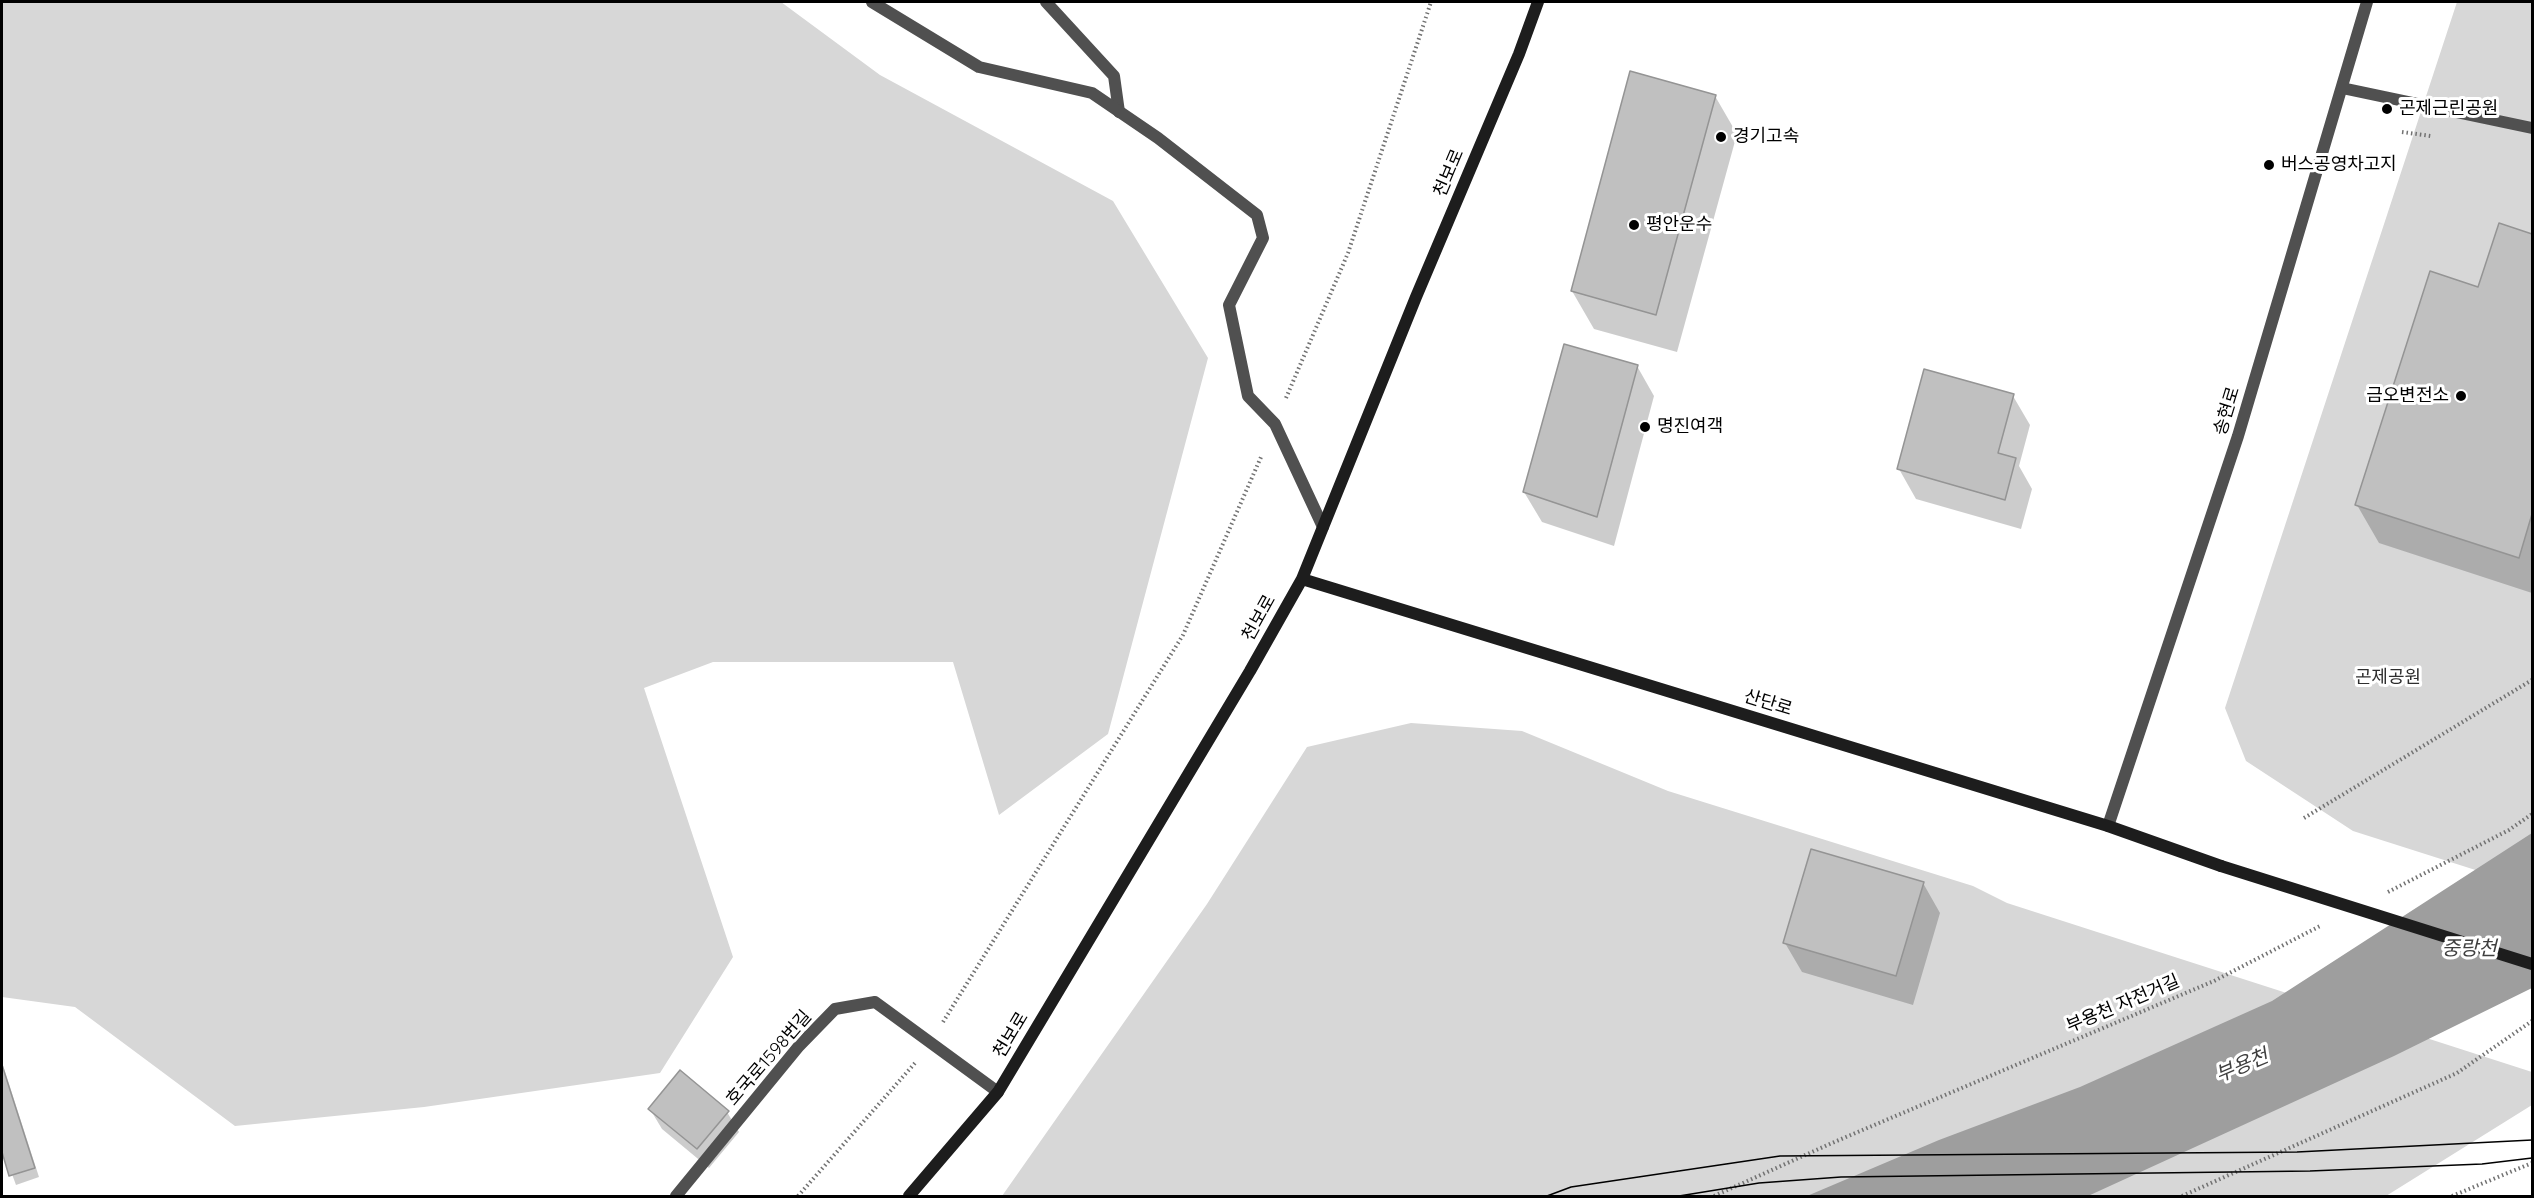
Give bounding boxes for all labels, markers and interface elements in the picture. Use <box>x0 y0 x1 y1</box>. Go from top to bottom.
place label: 곤제근린공원 <box>2399 98 2498 120</box>
marker: 곤제근린공원 <box>2380 102 2394 116</box>
place label: 경기고속 <box>1733 126 1799 148</box>
marker: 경기고속 <box>1714 130 1728 144</box>
street label: 천보로 <box>1429 146 1469 200</box>
place label: 버스공영차고지 <box>2281 154 2397 176</box>
marker: 버스공영차고지 <box>2262 158 2276 172</box>
place label: 평안운수 <box>1646 214 1712 236</box>
marker: 평안운수 <box>1627 218 1641 232</box>
street label: 송현로 <box>2209 384 2245 438</box>
place label: 금오변전소 <box>2366 385 2449 407</box>
marker: 금오변전소 <box>2454 389 2468 403</box>
place label: 명진여객 <box>1657 416 1723 438</box>
marker: 명진여객 <box>1638 420 1652 434</box>
street label: 천보로 <box>1238 591 1280 645</box>
park label: 곤제공원 <box>2355 667 2421 689</box>
street label: 산단로 <box>1741 685 1795 721</box>
water label: 중랑천 <box>2441 937 2497 961</box>
street label: 부용천 자전거길 <box>2063 970 2183 1038</box>
street label: 호국로1598번길 <box>722 1006 816 1110</box>
street label: 천보로 <box>989 1008 1033 1062</box>
water label: 부용천 <box>2212 1044 2272 1088</box>

